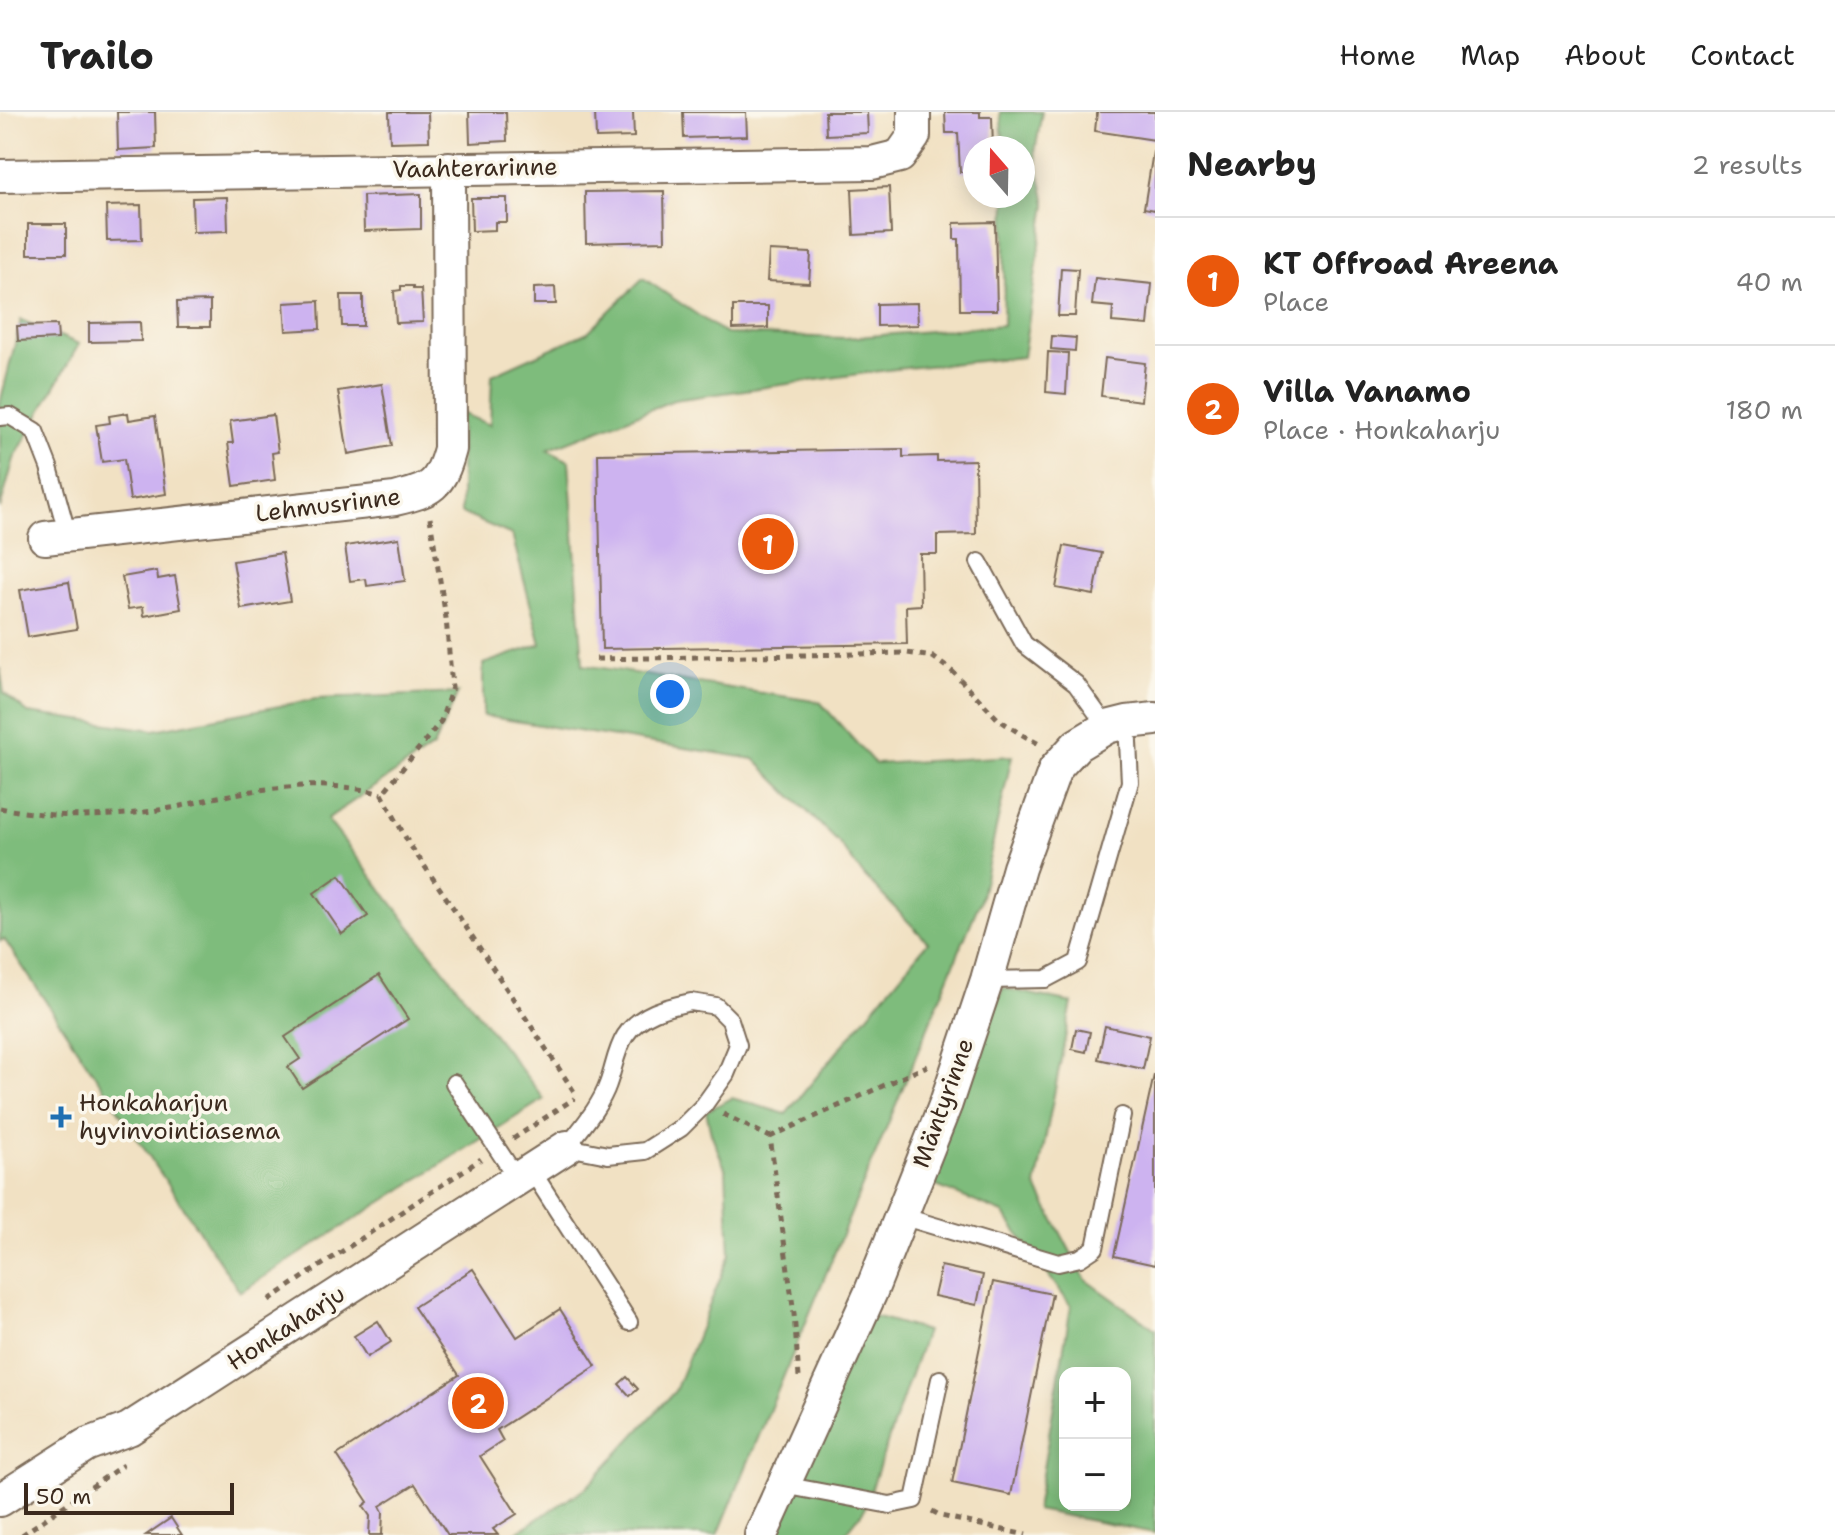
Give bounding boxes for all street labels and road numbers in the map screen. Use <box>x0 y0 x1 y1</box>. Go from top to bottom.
street label: Vaahterarinne <box>392 151 558 185</box>
street label: Lehmusrinne <box>254 480 402 530</box>
street label: Mäntyrinne <box>905 1034 981 1172</box>
street label: Honkaharju <box>221 1278 351 1378</box>

